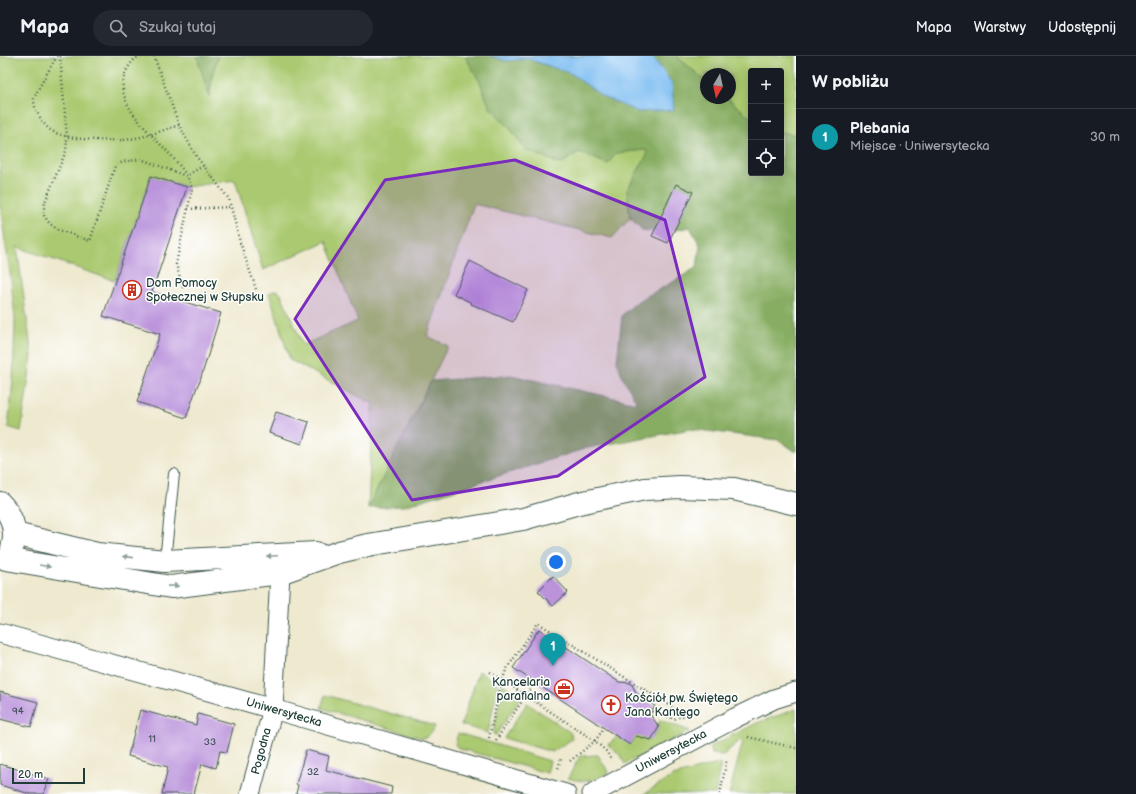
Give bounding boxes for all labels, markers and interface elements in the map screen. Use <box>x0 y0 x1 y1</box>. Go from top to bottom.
search box <box>93 10 373 46</box>
text: Mapa <box>20 16 69 39</box>
icon: search <box>107 17 129 39</box>
text: Szukaj tutaj <box>139 18 216 37</box>
text: Mapa <box>916 19 952 36</box>
text: Warstwy <box>974 19 1026 36</box>
text: Udostępnij <box>1048 19 1116 36</box>
north arrow <box>700 68 736 104</box>
map controls <box>748 68 784 176</box>
button: + <box>748 68 784 104</box>
text: W pobliżu <box>812 72 889 92</box>
button: − <box>748 104 784 140</box>
text: Plebania <box>850 119 910 138</box>
text: 1 <box>822 129 828 145</box>
text: 30 m <box>1090 129 1120 145</box>
text: Miejsce · Uniwersytecka <box>850 138 990 154</box>
button: locate <box>748 140 784 176</box>
place label: Dom Pomocy Społecznej w Słupsku <box>146 276 264 305</box>
building icon: Dom Pomocy Społecznej w Słupsku <box>121 279 143 301</box>
one-way arrow <box>266 552 278 559</box>
your location <box>546 552 566 572</box>
one-way arrow <box>122 554 134 560</box>
one-way arrow <box>39 563 51 569</box>
one-way arrow <box>167 583 180 589</box>
pin: 1 <box>540 633 566 666</box>
place label: Kancelaria parafialna <box>492 675 550 704</box>
office icon: Kancelaria parafialna <box>553 678 575 700</box>
place label: Kościół pw. Świętego Jana Kantego <box>625 689 738 720</box>
street label: Uniwersytecka <box>244 694 324 731</box>
church icon: Kościół pw. Świętego Jana Kantego <box>600 694 622 716</box>
house number: 94 <box>12 705 24 717</box>
street label: Pogodna <box>248 726 275 776</box>
street label: Uniwersytecka <box>633 726 710 776</box>
house number: 11 <box>148 733 156 745</box>
house number: 33 <box>204 736 216 748</box>
scale bar <box>12 766 85 785</box>
house number: 32 <box>307 766 319 778</box>
text: 20 m <box>18 768 43 781</box>

